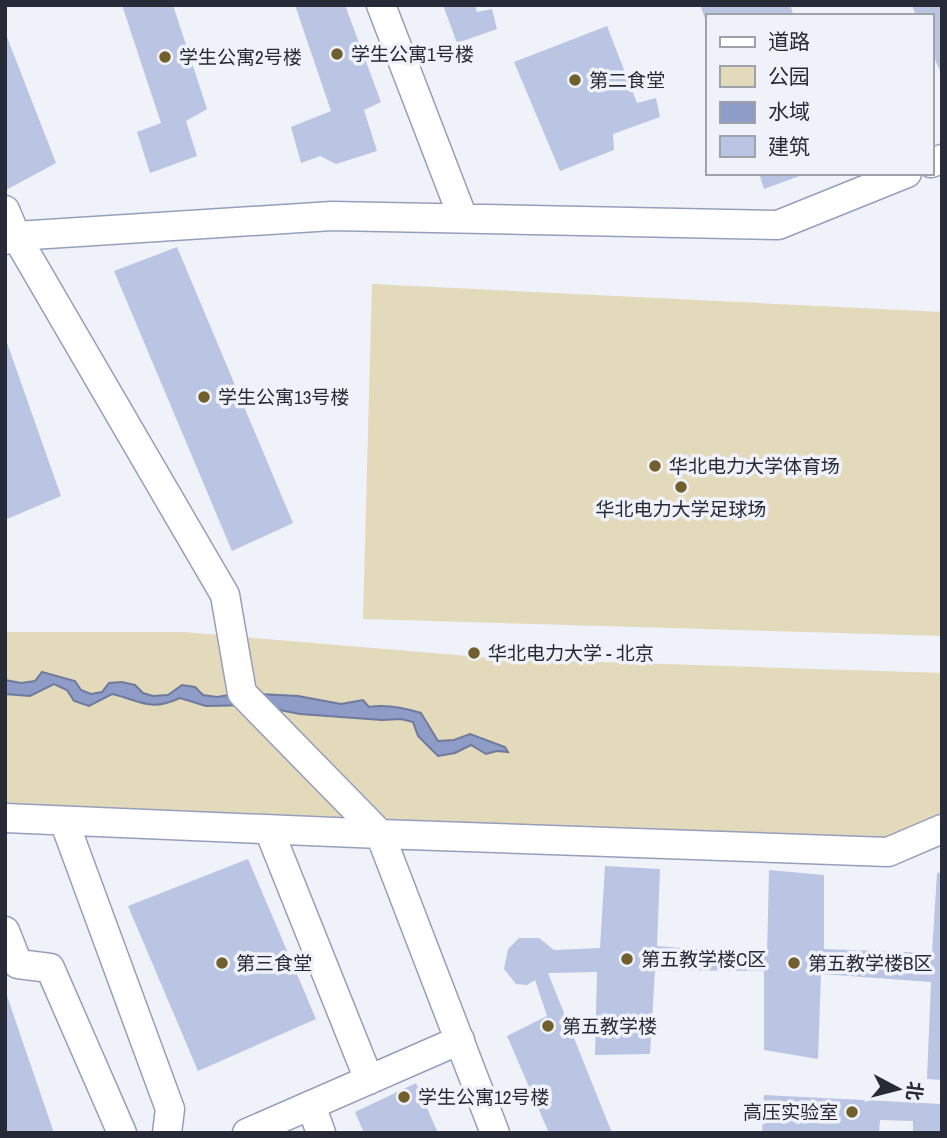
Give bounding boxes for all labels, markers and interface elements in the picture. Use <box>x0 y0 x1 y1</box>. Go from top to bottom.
legend <box>706 14 933 175</box>
text: 道路 <box>768 27 810 56</box>
place label: 学生公寓1号楼 <box>351 41 474 67</box>
place label: 学生公寓2号楼 <box>179 44 302 70</box>
marker: 学生公寓1号楼 <box>329 46 345 62</box>
marker: 学生公寓2号楼 <box>157 49 173 65</box>
text: 公园 <box>768 62 810 91</box>
place label: 第二食堂 <box>589 67 665 93</box>
marker: 第二食堂 <box>567 72 583 88</box>
text: 水域 <box>768 97 810 126</box>
text: 建筑 <box>768 132 810 161</box>
place label: 学生公寓13号楼 <box>218 384 349 410</box>
marker: 学生公寓13号楼 <box>196 389 212 405</box>
place label: 华北电力大学体育场 <box>669 453 840 479</box>
marker: 华北电力大学体育场 <box>647 458 663 474</box>
marker: 华北电力大学足球场 <box>673 479 689 495</box>
place label: 华北电力大学足球场 <box>595 496 767 522</box>
place label: 华北电力大学 - 北京 <box>488 640 654 666</box>
marker: 华北电力大学 - 北京 <box>466 645 482 661</box>
place label: 第五教学楼C区 <box>641 946 766 972</box>
place label: 第三食堂 <box>236 950 312 976</box>
place label: 第五教学楼B区 <box>808 950 932 976</box>
marker: 第五教学楼C区 <box>619 951 635 967</box>
marker: 第三食堂 <box>214 955 230 971</box>
marker: 第五教学楼B区 <box>786 955 802 971</box>
place label: 第五教学楼 <box>562 1013 657 1039</box>
marker: 第五教学楼 <box>540 1018 556 1034</box>
north arrow <box>863 1054 933 1124</box>
text: 北 <box>901 1080 929 1102</box>
place label: 学生公寓12号楼 <box>418 1084 549 1110</box>
marker: 学生公寓12号楼 <box>396 1089 412 1105</box>
place label: 高压实验室 <box>743 1099 838 1125</box>
marker: 高压实验室 <box>844 1104 860 1120</box>

